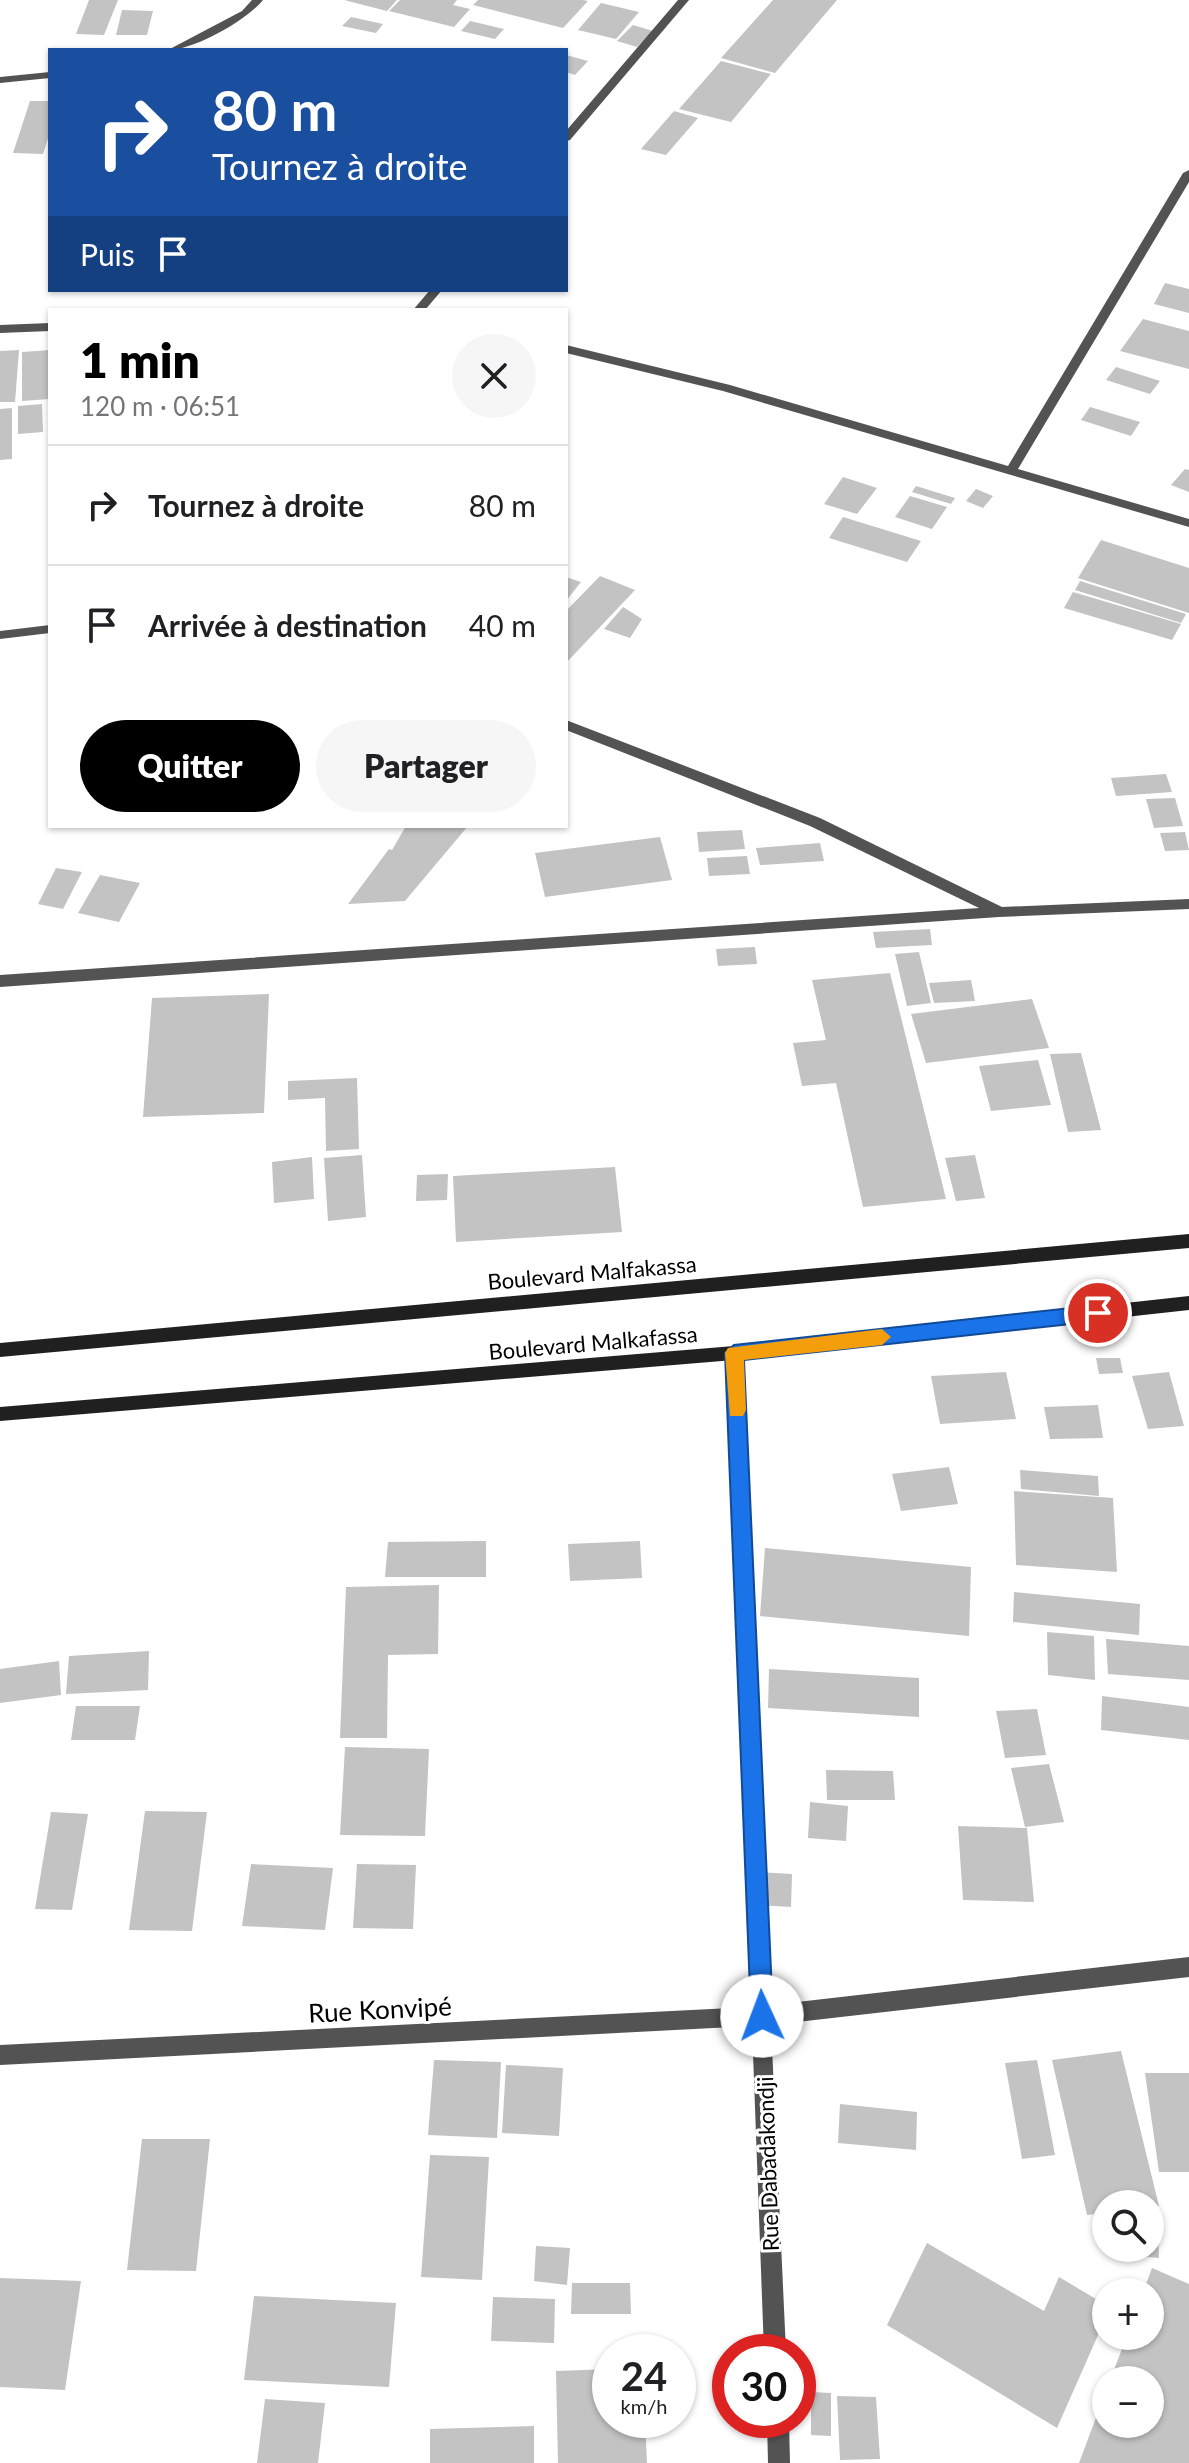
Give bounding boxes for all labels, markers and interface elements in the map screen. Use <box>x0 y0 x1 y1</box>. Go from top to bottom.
text: 80 m <box>212 76 337 143</box>
icon: right <box>80 80 184 184</box>
text: Tournez à droite <box>212 144 468 188</box>
icon: arrive <box>151 232 195 276</box>
text: Puis <box>80 236 135 272</box>
text: 1 min <box>80 331 200 388</box>
button: close <box>452 334 536 418</box>
text: 120 m · 06:51 <box>80 390 240 422</box>
icon: right <box>80 483 124 527</box>
text: Tournez à droite <box>148 487 364 523</box>
text: 80 m <box>469 487 536 523</box>
icon: arrive <box>80 603 124 647</box>
text: Arrivée à destination <box>148 607 427 643</box>
text: 40 m <box>469 607 536 643</box>
button: Quitter <box>80 720 300 812</box>
button: Partager <box>316 720 536 812</box>
street label: Boulevard Malfakassa <box>486 1250 698 1295</box>
pin <box>1064 1279 1132 1347</box>
icon: arrive <box>1076 1291 1120 1335</box>
street label: Boulevard Malkafassa <box>487 1320 699 1365</box>
position arrow <box>720 1974 804 2058</box>
street label: Rue Konvipé <box>307 1989 453 2029</box>
street label: Rue Dabadakondji <box>751 2076 784 2252</box>
map controls <box>1092 2190 1164 2438</box>
button: search <box>1092 2190 1164 2262</box>
button: + <box>1092 2278 1164 2350</box>
speed limit sign: 30 <box>712 2334 816 2438</box>
text: 24 <box>621 2352 667 2400</box>
button: − <box>1092 2366 1164 2438</box>
text: km/h <box>621 2394 667 2418</box>

